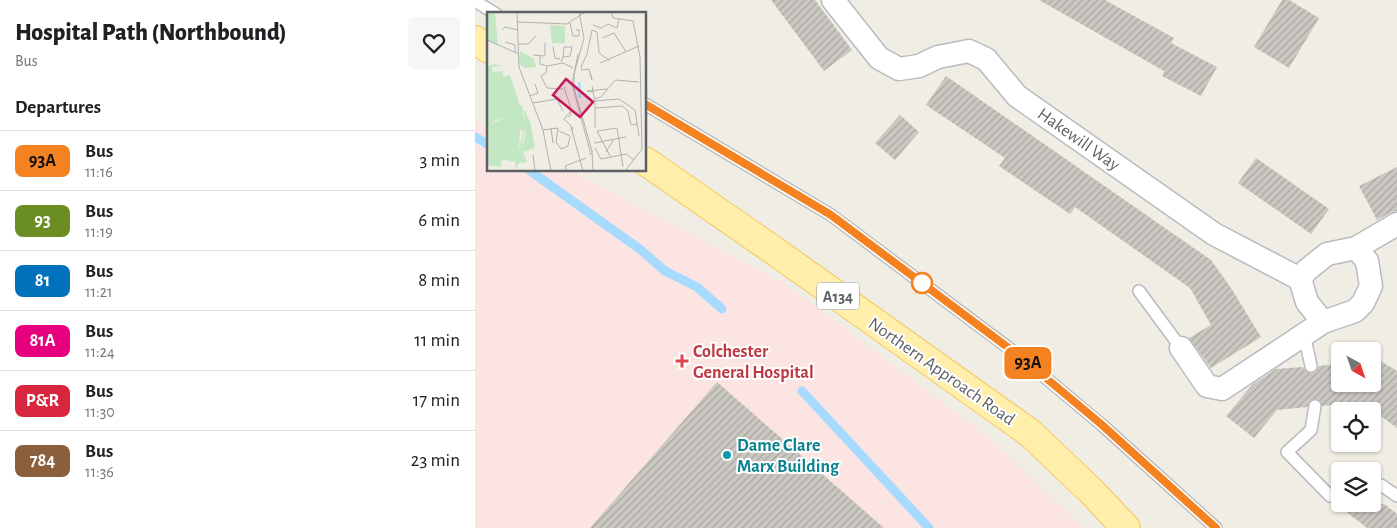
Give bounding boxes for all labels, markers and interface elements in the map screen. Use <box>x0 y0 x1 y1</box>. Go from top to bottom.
inset map <box>487 12 646 171</box>
button: heart <box>408 17 460 69</box>
text: Hospital Path (Northbound) <box>15 21 287 45</box>
text: Bus <box>15 53 38 69</box>
text: Departures <box>15 98 101 117</box>
street label: Hakewill Way <box>1034 105 1123 175</box>
text: Bus <box>85 142 113 161</box>
text: 3 min <box>419 151 460 170</box>
text: 93A <box>29 152 56 170</box>
text: 11:16 <box>85 164 113 180</box>
text: Bus <box>85 202 113 221</box>
text: 6 min <box>418 211 460 230</box>
text: 93 <box>34 212 51 230</box>
text: 11:19 <box>85 224 113 240</box>
text: Bus <box>85 262 113 281</box>
text: 8 min <box>418 271 460 290</box>
text: 81 <box>35 272 50 290</box>
unlabelled marker <box>911 272 933 294</box>
road number: A134 <box>817 282 859 310</box>
text: 11:21 <box>85 284 112 300</box>
street label: Northern Approach Road <box>865 315 1018 429</box>
text: Bus <box>85 322 113 341</box>
text: 11 min <box>414 331 460 350</box>
text: 81A <box>29 332 56 350</box>
north arrow <box>1331 342 1381 392</box>
map controls <box>1331 342 1381 512</box>
place label: Colchester General Hospital <box>693 343 814 382</box>
text: 11:24 <box>85 344 115 360</box>
line badge: 93A <box>999 347 1057 379</box>
marker: Colchester General Hospital <box>675 354 689 368</box>
text: 93A <box>1014 354 1042 372</box>
text: Bus <box>85 382 113 401</box>
text: 17 min <box>413 391 460 410</box>
text: P&R <box>26 392 59 410</box>
button: locate <box>1331 402 1381 452</box>
text: 11:30 <box>85 404 115 420</box>
place label: Dame Clare Marx Building <box>737 437 840 476</box>
text: Bus <box>85 442 113 461</box>
marker: Dame Clare Marx Building <box>721 449 733 461</box>
text: 23 min <box>411 451 460 470</box>
text: 784 <box>30 452 55 470</box>
button: layers <box>1331 462 1381 512</box>
text: 11:36 <box>85 464 114 480</box>

